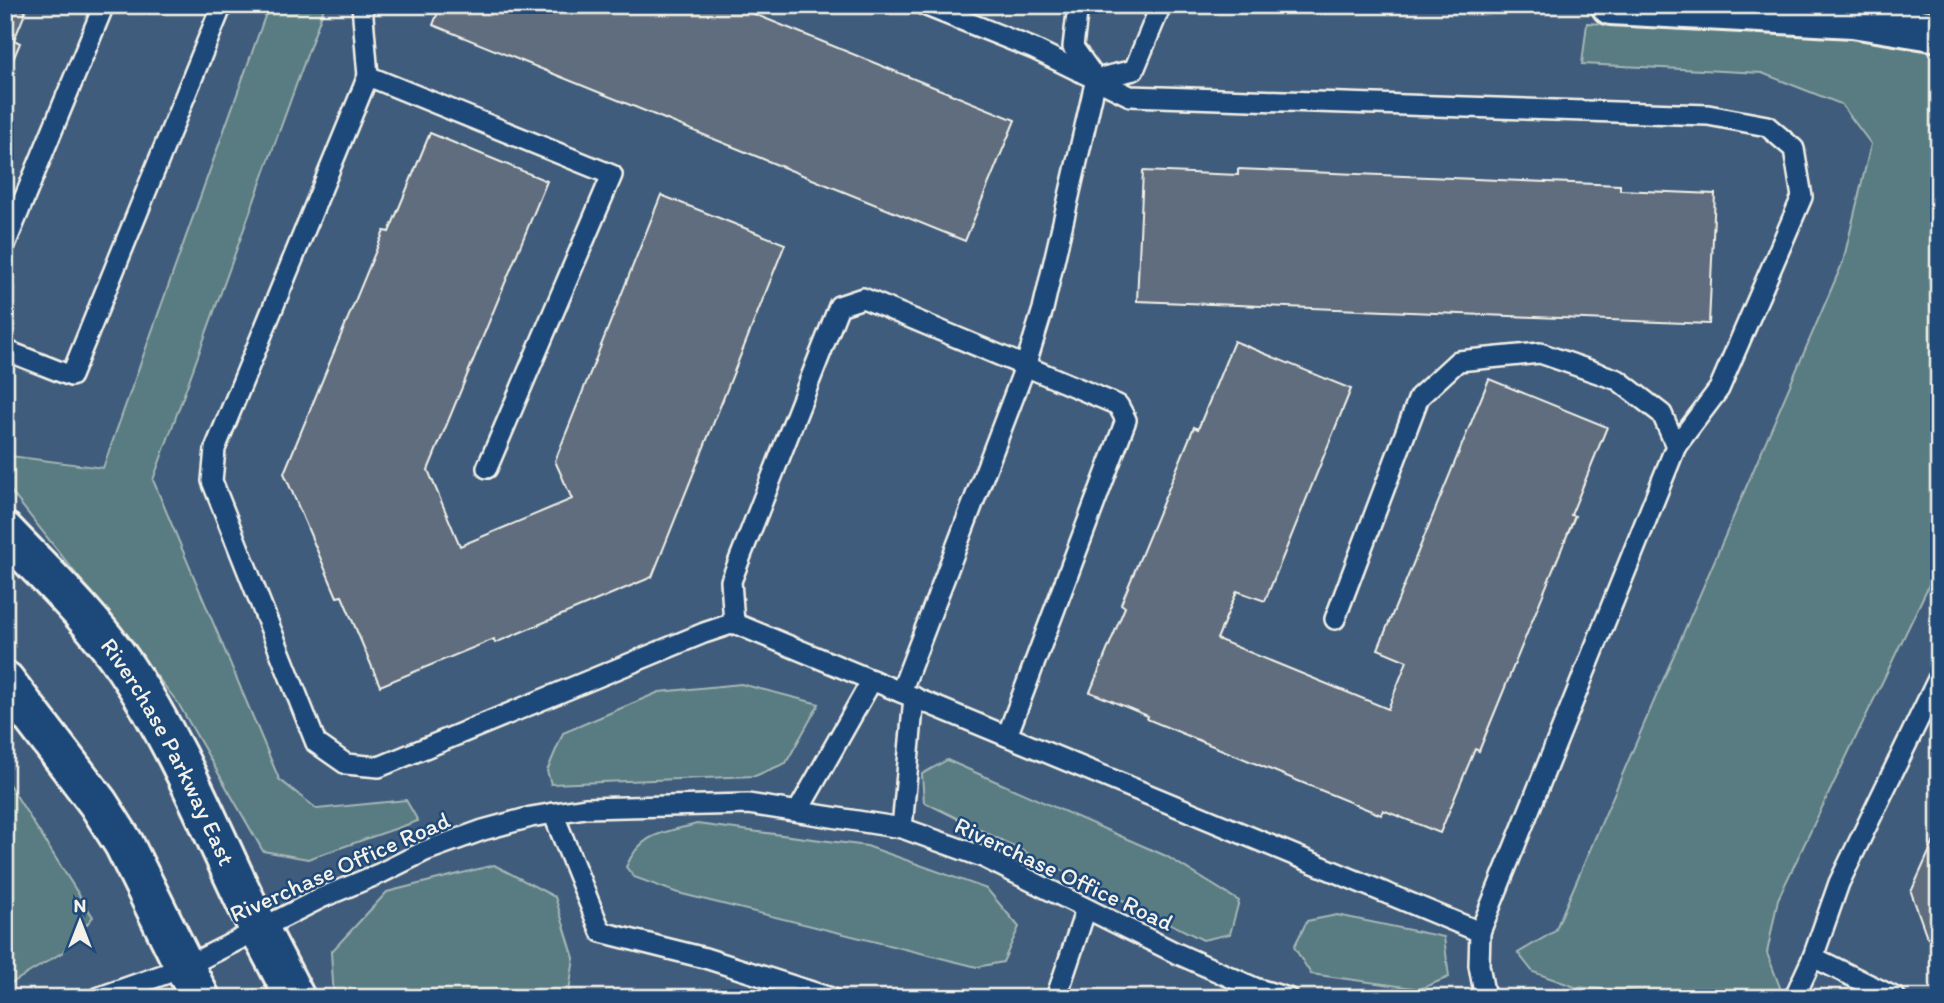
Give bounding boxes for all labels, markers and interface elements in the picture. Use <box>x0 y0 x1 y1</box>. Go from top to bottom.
street label: Riverchase Parkway East <box>95 632 242 870</box>
street label: Riverchase Office Road <box>225 805 454 928</box>
street label: Riverchase Office Road <box>950 810 1178 937</box>
north arrow <box>46 888 116 958</box>
text: N <box>74 894 86 917</box>

